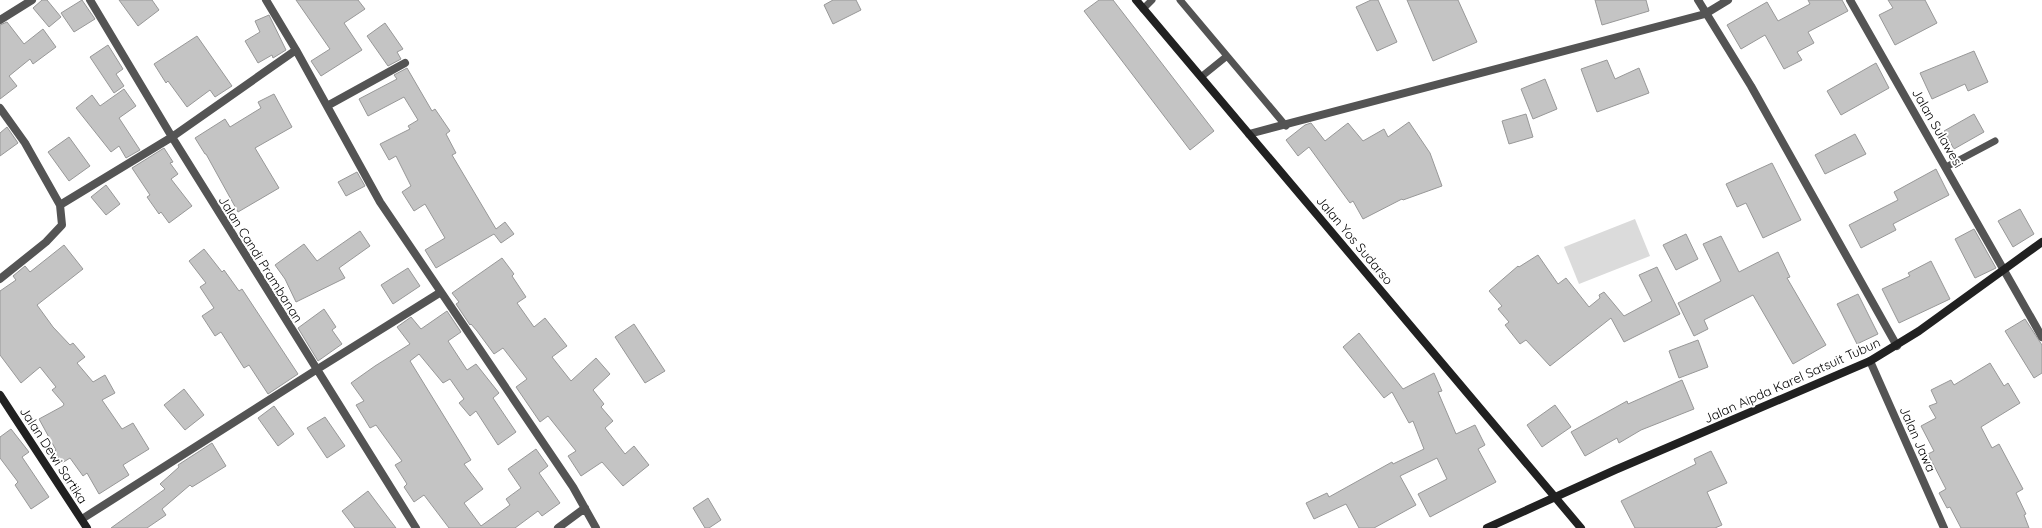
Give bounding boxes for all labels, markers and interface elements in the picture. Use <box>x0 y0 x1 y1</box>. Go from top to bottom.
street label: Jalan Sulawesi <box>1909 86 1967 170</box>
street label: Jalan Yos Sudarso <box>1313 192 1397 288</box>
street label: Jalan Candi Prambanan <box>215 193 307 325</box>
street label: Jalan Aipda Karel Satsuit Tubun <box>1701 334 1883 426</box>
street label: Jalan Dewi Sartika <box>17 404 91 506</box>
street label: Jalan Jawa <box>1896 404 1940 474</box>

